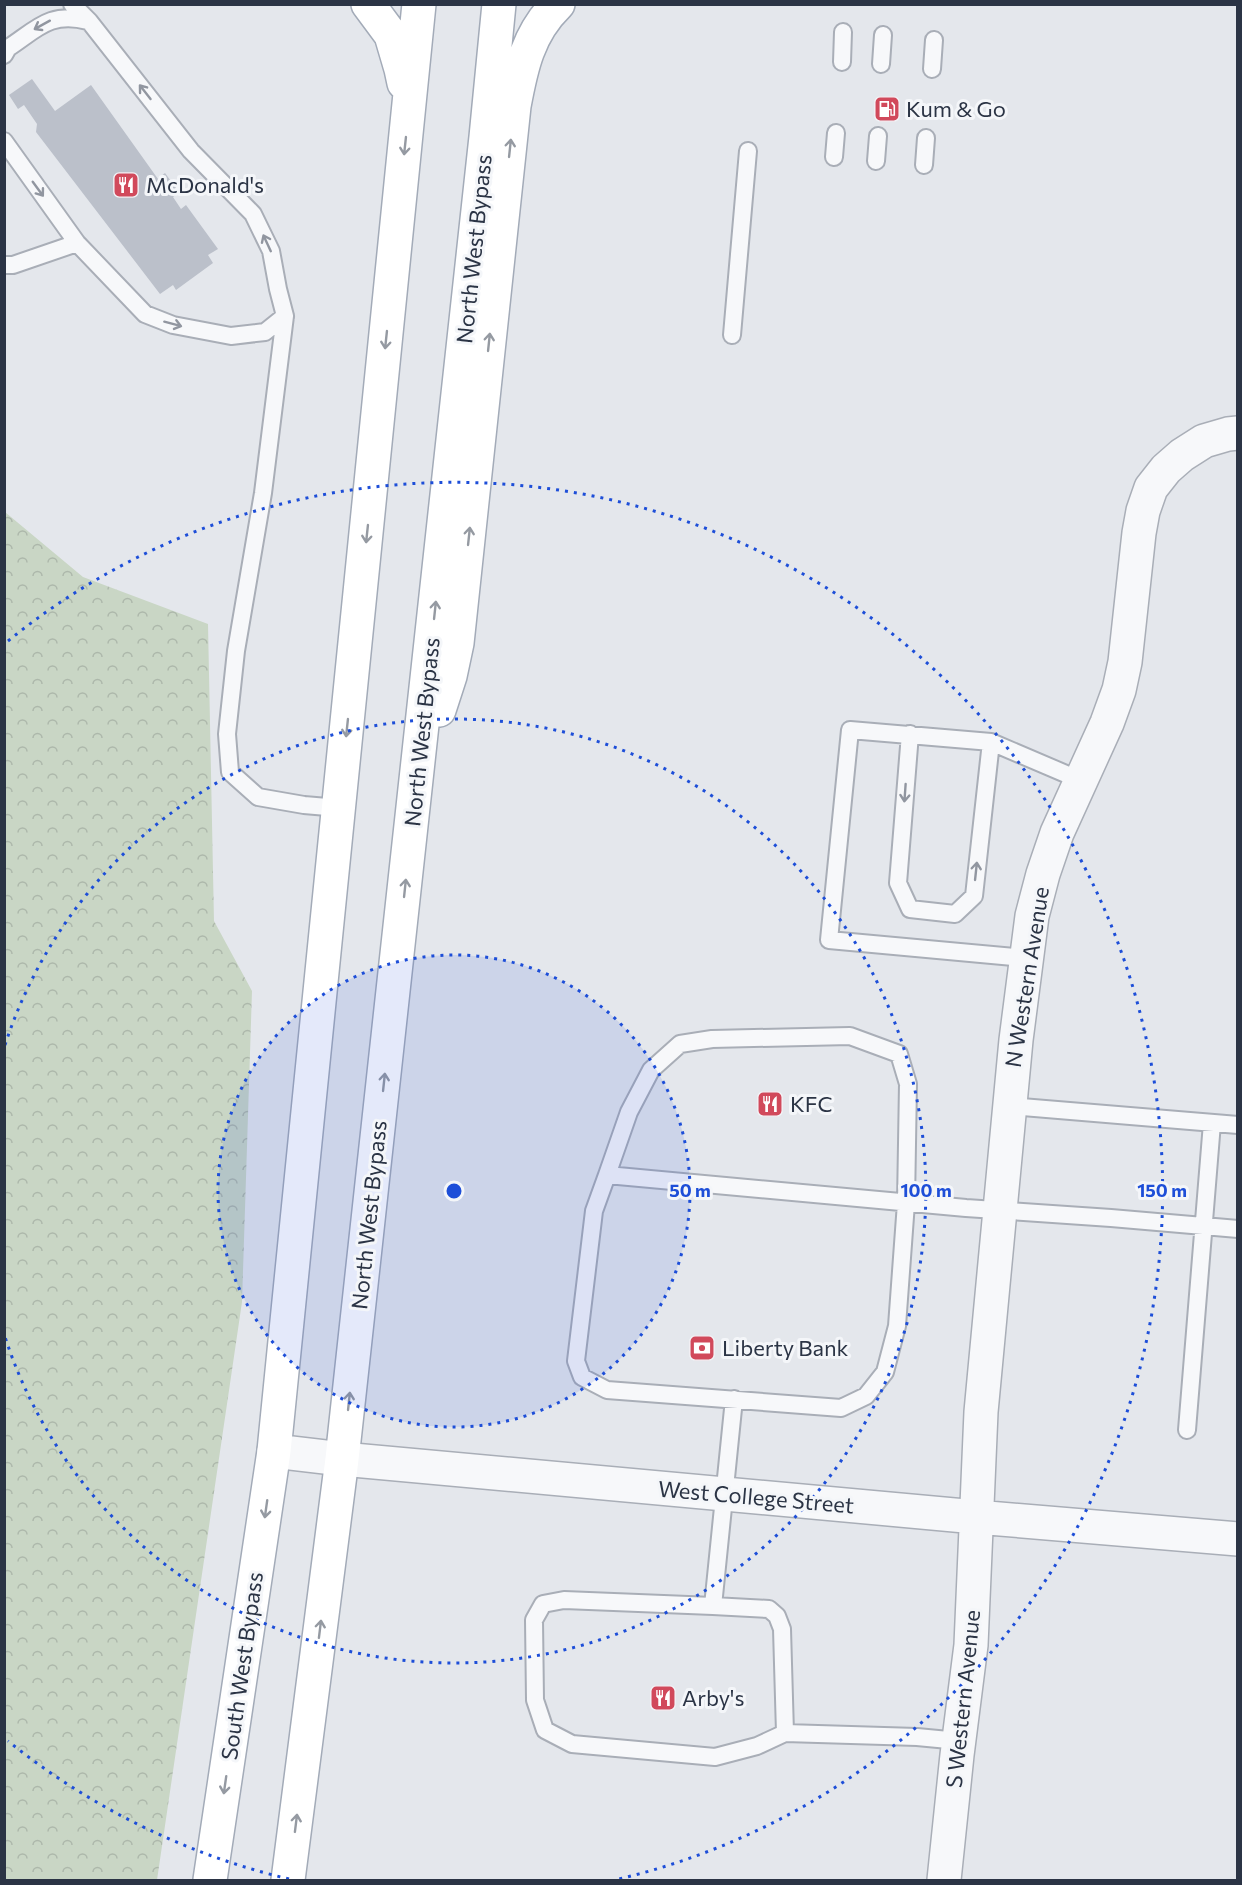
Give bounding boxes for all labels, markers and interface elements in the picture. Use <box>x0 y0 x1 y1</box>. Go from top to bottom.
one-way arrow <box>34 19 51 31</box>
one-way arrow <box>139 85 152 101</box>
fuel station icon: Kum & Go <box>872 94 902 124</box>
place label: Kum & Go <box>906 95 1006 122</box>
one-way arrow <box>399 136 410 156</box>
one-way arrow <box>505 139 516 159</box>
street label: North West Bypass <box>450 153 497 345</box>
restaurant icon: McDonald's <box>111 170 141 200</box>
place label: McDonald's <box>146 171 264 198</box>
one-way arrow <box>32 180 44 196</box>
one-way arrow <box>260 235 272 253</box>
one-way arrow <box>163 319 182 330</box>
one-way arrow <box>380 330 391 350</box>
one-way arrow <box>484 333 495 353</box>
one-way arrow <box>361 524 372 544</box>
one-way arrow <box>464 527 475 547</box>
one-way arrow <box>430 601 441 621</box>
street label: North West Bypass <box>398 636 445 828</box>
one-way arrow <box>341 718 352 738</box>
one-way arrow <box>899 782 910 802</box>
one-way arrow <box>971 861 982 881</box>
one-way arrow <box>400 878 411 898</box>
street label: N Western Avenue <box>999 885 1054 1069</box>
one-way arrow <box>378 1072 389 1092</box>
restaurant icon: KFC <box>755 1089 785 1119</box>
place label: KFC <box>790 1090 832 1117</box>
street label: North West Bypass <box>345 1119 392 1311</box>
text: 50 m <box>669 1179 711 1201</box>
text: 100 m <box>900 1179 952 1201</box>
text: 150 m <box>1137 1179 1187 1201</box>
centre of rings <box>444 1181 464 1201</box>
bank icon: Liberty Bank <box>687 1333 717 1363</box>
place label: Liberty Bank <box>722 1334 849 1361</box>
one-way arrow <box>344 1391 355 1411</box>
street label: West College Street <box>657 1474 855 1519</box>
one-way arrow <box>260 1498 271 1518</box>
street label: South West Bypass <box>215 1570 268 1762</box>
street label: S Western Avenue <box>940 1609 985 1789</box>
one-way arrow <box>315 1620 326 1640</box>
restaurant icon: Arby's <box>648 1683 678 1713</box>
place label: Arby's <box>682 1684 745 1711</box>
one-way arrow <box>219 1774 230 1794</box>
one-way arrow <box>290 1813 301 1833</box>

